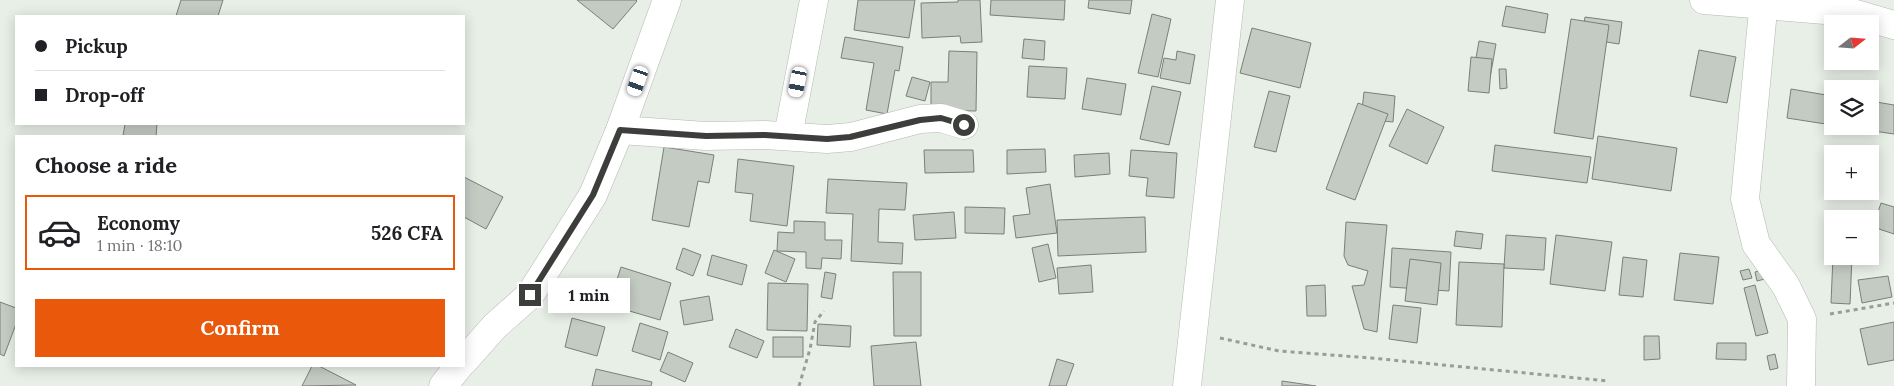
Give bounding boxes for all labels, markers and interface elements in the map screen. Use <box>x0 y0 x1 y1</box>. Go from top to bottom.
north arrow <box>1824 15 1879 70</box>
map controls <box>1824 15 1879 265</box>
text: Pickup <box>65 34 128 58</box>
car <box>626 64 649 98</box>
car <box>787 66 808 98</box>
button: layers <box>1824 80 1879 135</box>
text: Drop-off <box>65 83 144 107</box>
route start <box>953 114 975 136</box>
button: + <box>1824 145 1879 200</box>
text: Choose a ride <box>35 151 177 179</box>
icon: car <box>37 210 82 255</box>
button: − <box>1824 210 1879 265</box>
text: Economy <box>97 211 180 235</box>
text: 526 CFA <box>371 221 443 245</box>
text: 1 min · 18:10 <box>97 235 183 255</box>
callout: 1 min <box>548 278 630 312</box>
route end <box>519 284 541 306</box>
text: 1 min <box>569 285 609 305</box>
button: Confirm <box>35 299 445 357</box>

